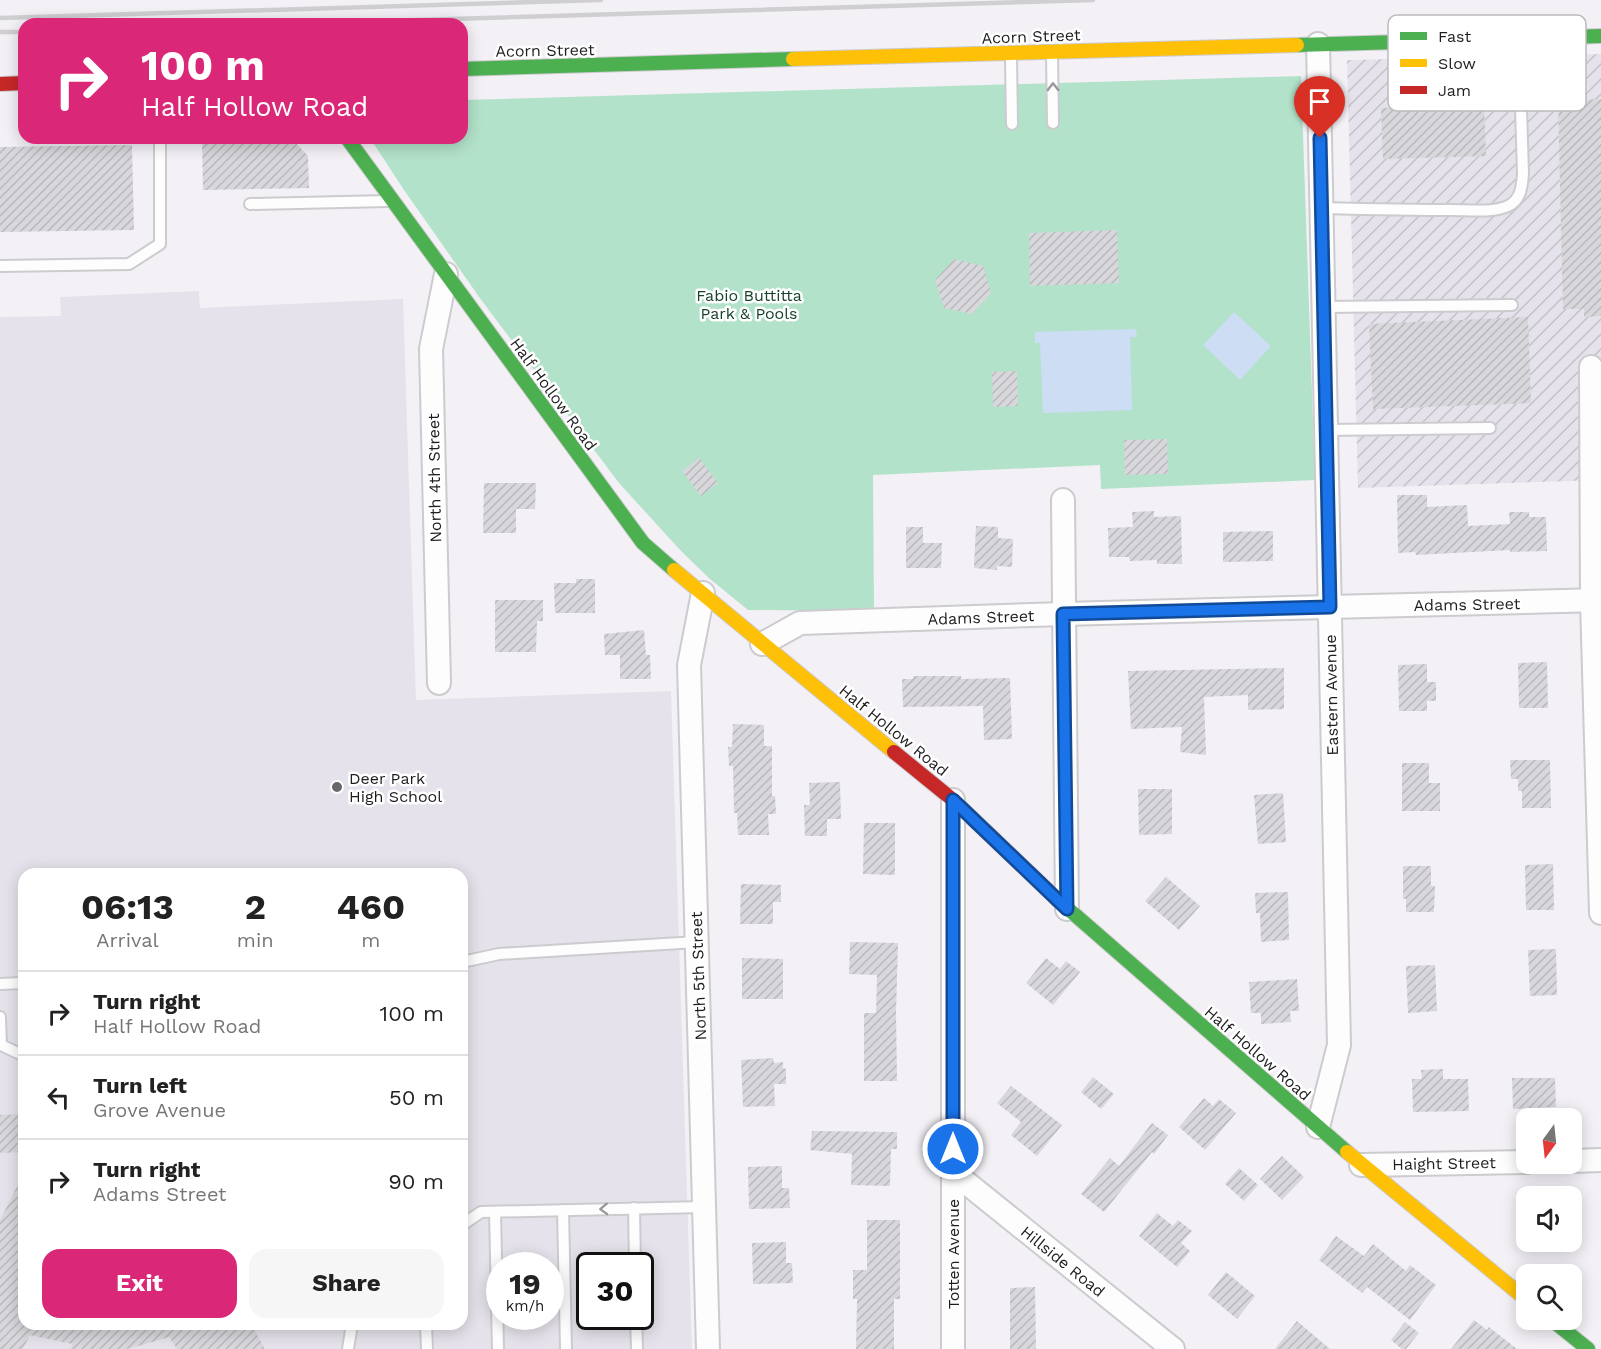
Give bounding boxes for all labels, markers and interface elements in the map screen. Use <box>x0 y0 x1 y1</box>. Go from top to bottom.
legend <box>1388 15 1586 111</box>
street label: Acorn Street <box>981 25 1081 48</box>
text: Fast <box>1438 27 1471 46</box>
street label: Acorn Street <box>495 40 595 61</box>
text: 100 m <box>141 41 265 90</box>
icon: right <box>42 42 120 120</box>
text: Slow <box>1438 54 1476 73</box>
pin <box>1294 76 1345 138</box>
text: Jam <box>1438 81 1471 100</box>
one-way arrow <box>1046 83 1059 92</box>
icon: arrive <box>1303 85 1336 118</box>
text: Half Hollow Road <box>141 91 368 123</box>
park label: Fabio Buttitta Park & Pools <box>696 286 802 323</box>
street label: Half Hollow Road <box>506 334 601 454</box>
street label: North 4th Street <box>424 413 445 543</box>
street label: Adams Street <box>1413 594 1521 615</box>
street label: Adams Street <box>927 606 1035 629</box>
street label: Eastern Avenue <box>1321 634 1342 756</box>
street label: Half Hollow Road <box>835 681 952 780</box>
place label: Deer Park High School <box>349 769 442 806</box>
marker: Deer Park High School <box>330 780 344 794</box>
text: 06:13 <box>81 886 174 928</box>
text: 2 <box>245 886 266 928</box>
text: 460 <box>337 886 405 928</box>
street label: North 5th Street <box>687 911 710 1041</box>
text: Arrival <box>96 928 159 952</box>
text: min <box>237 928 274 952</box>
text: m <box>361 928 380 952</box>
text: Turn right <box>93 989 200 1014</box>
icon: right <box>42 997 75 1030</box>
text: 100 m <box>380 1001 444 1026</box>
street label: Half Hollow Road <box>1201 1002 1315 1105</box>
text: Half Hollow Road <box>93 1014 261 1038</box>
text: Turn left <box>93 1073 187 1098</box>
icon: left <box>42 1081 75 1114</box>
text: 50 m <box>389 1085 444 1110</box>
text: Grove Avenue <box>93 1098 226 1122</box>
north arrow <box>1516 1108 1582 1174</box>
map controls <box>1516 1108 1582 1330</box>
position arrow <box>921 1117 985 1181</box>
street label: Haight Street <box>1392 1153 1496 1174</box>
text: Turn right <box>93 1157 200 1182</box>
icon: right <box>42 1165 75 1198</box>
text: 90 m <box>388 1169 444 1194</box>
text: Adams Street <box>93 1182 227 1206</box>
button: sound <box>1516 1186 1582 1252</box>
street label: Totten Avenue <box>944 1199 963 1309</box>
one-way arrow <box>599 1203 608 1215</box>
street label: Hillside Road <box>1017 1222 1108 1301</box>
button: Exit <box>42 1249 237 1318</box>
button: Share <box>249 1249 444 1318</box>
speed limit sign: 30 <box>576 1252 654 1330</box>
button: search <box>1516 1264 1582 1330</box>
text: 19 <box>509 1266 541 1301</box>
text: km/h <box>506 1297 544 1315</box>

